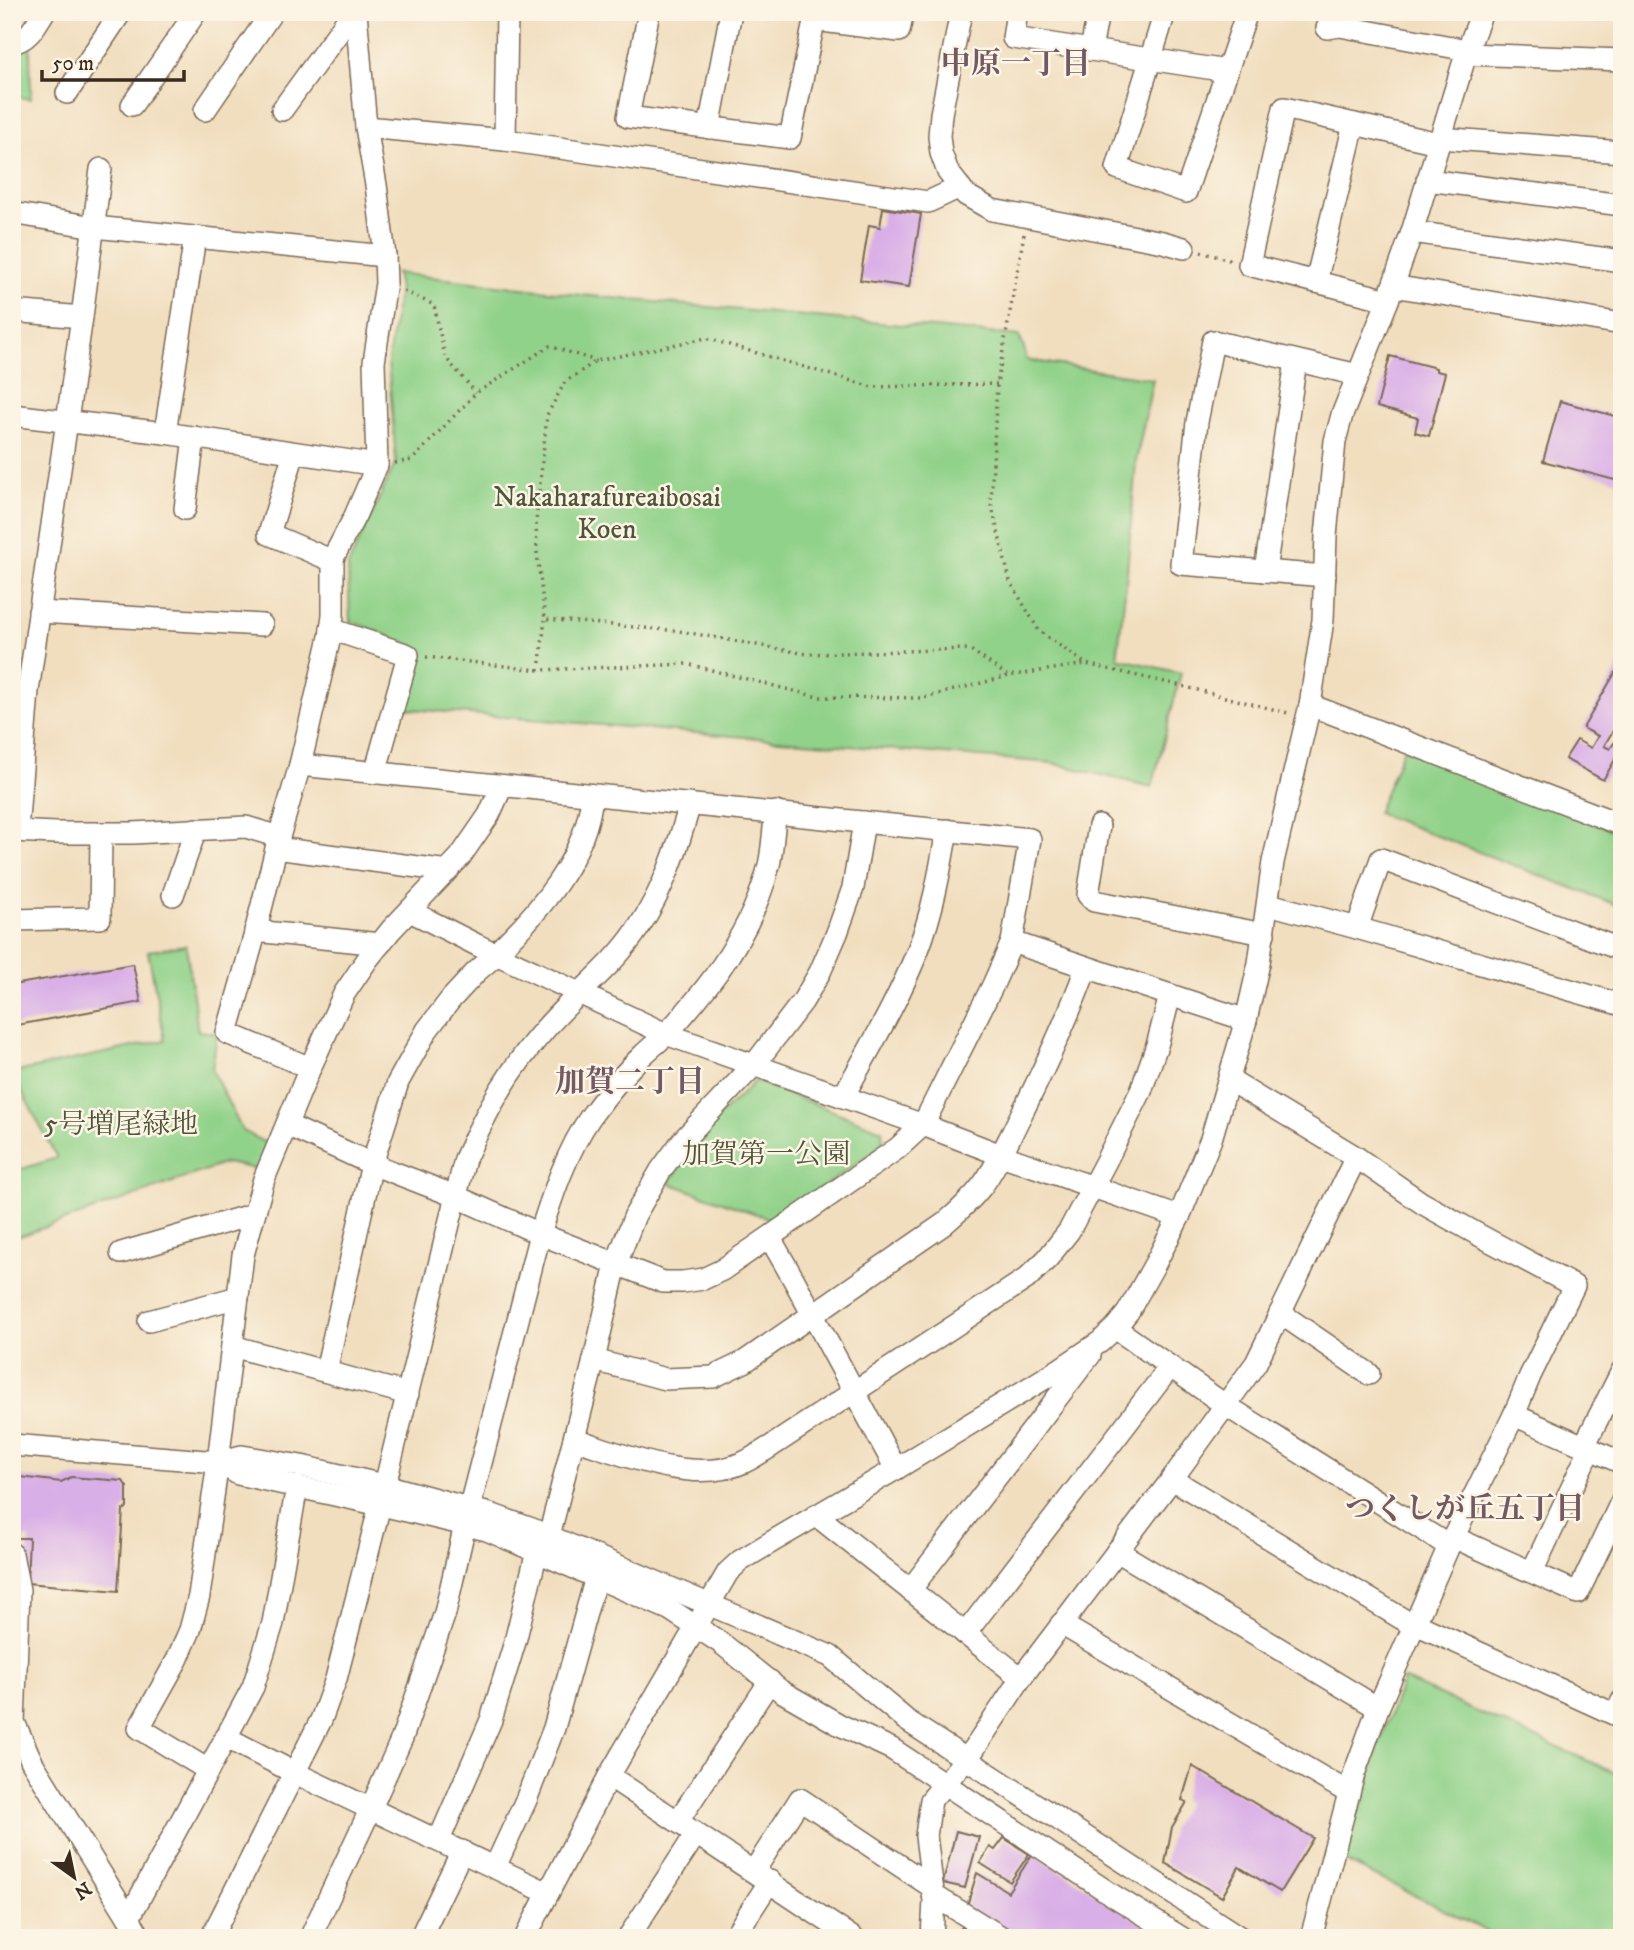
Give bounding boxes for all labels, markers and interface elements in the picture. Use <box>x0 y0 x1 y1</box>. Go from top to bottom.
scale bar <box>42 38 184 82</box>
district label: 中原一丁目 <box>941 46 1091 83</box>
text: 50 m <box>52 51 94 77</box>
park label: Nakaharafureaibosai Koen <box>493 480 721 547</box>
district label: 加賀二丁目 <box>555 1064 705 1101</box>
park label: 5号増尾緑地 <box>44 1107 198 1142</box>
park label: 加賀第一公園 <box>682 1137 850 1172</box>
district label: つくしが丘五丁目 <box>1345 1491 1585 1528</box>
north arrow <box>38 1842 108 1912</box>
text: N <box>69 1876 95 1904</box>

